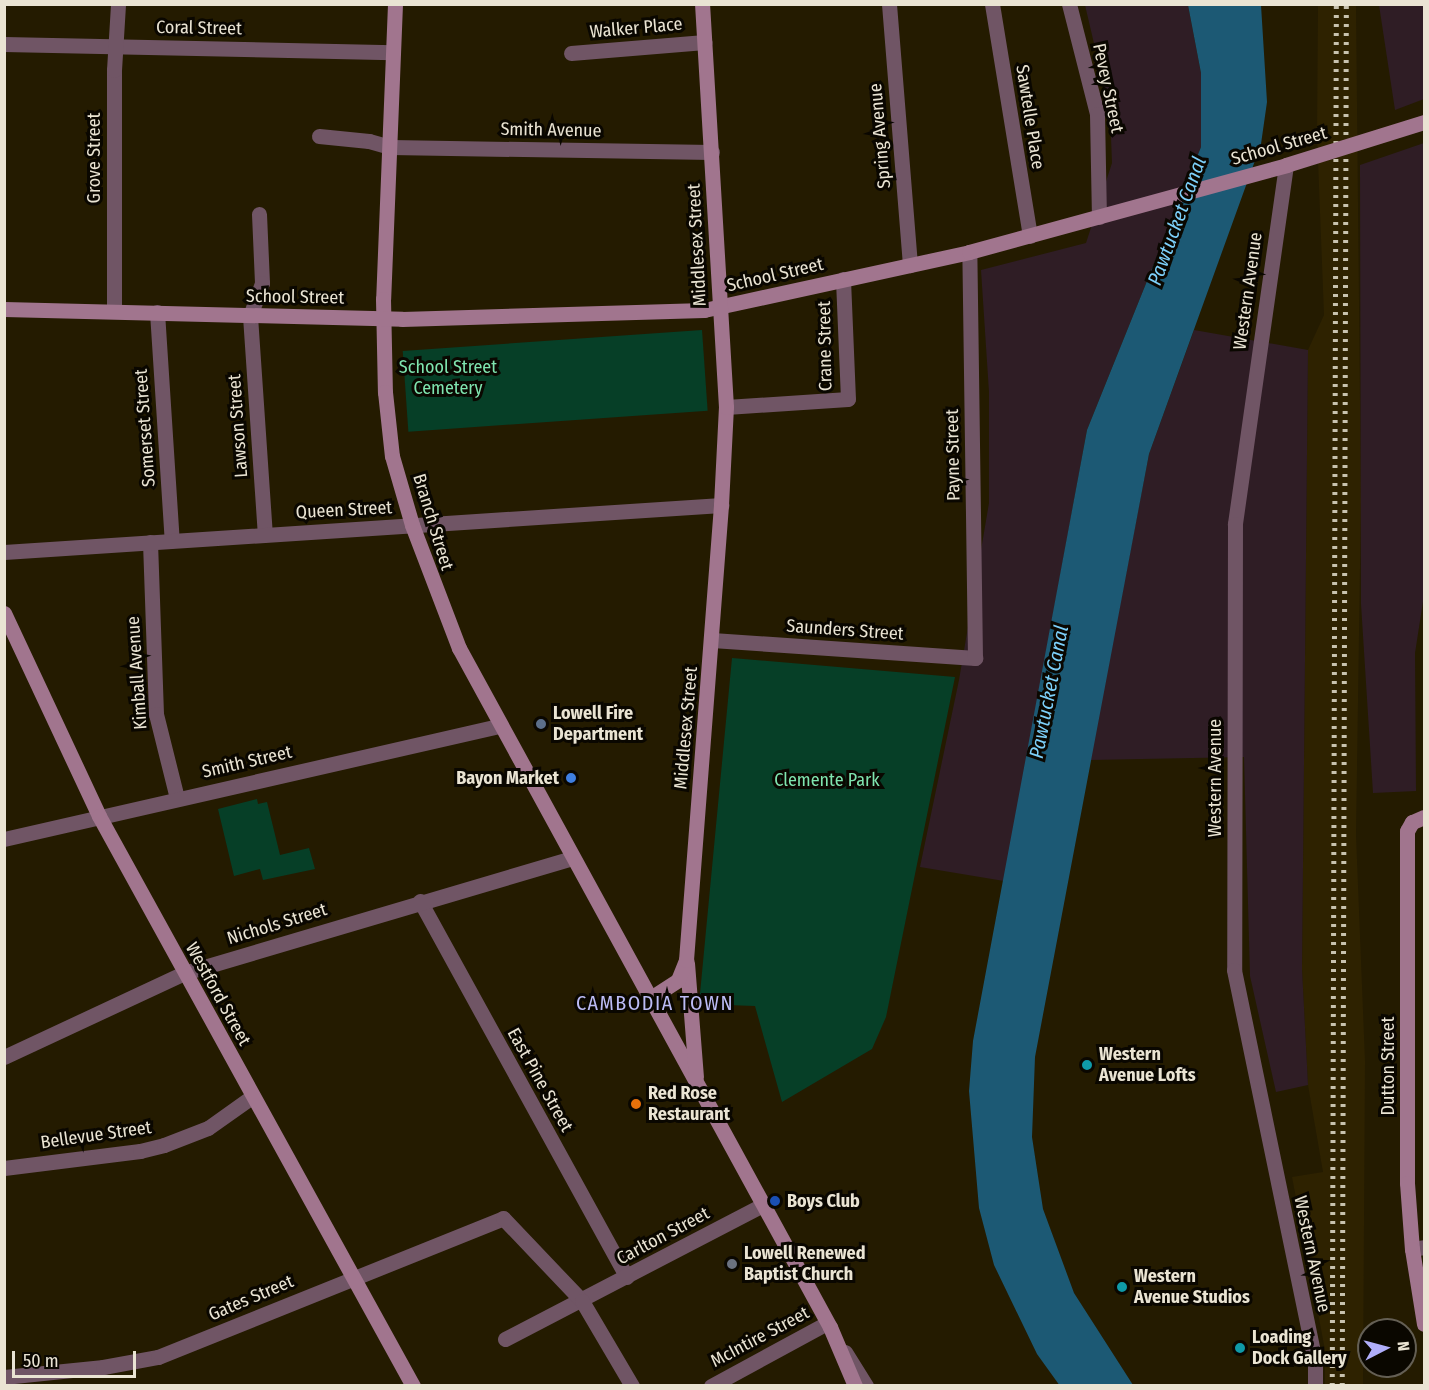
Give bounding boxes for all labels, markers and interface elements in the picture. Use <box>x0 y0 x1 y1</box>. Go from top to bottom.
street label: Walker Place <box>589 13 683 43</box>
street label: Coral Street <box>156 16 242 40</box>
street label: Pevey Street <box>1088 41 1128 135</box>
street label: Sawtelle Place <box>1011 63 1049 171</box>
street label: Spring Avenue <box>865 82 895 190</box>
street label: Grove Street <box>83 113 105 203</box>
street label: Smith Avenue <box>500 118 602 142</box>
street label: School Street <box>1229 122 1329 170</box>
water label: Pawtucket Canal <box>1143 153 1211 289</box>
street label: Middlesex Street <box>683 183 711 307</box>
street label: Western Avenue <box>1229 231 1267 351</box>
street label: School Street <box>725 253 825 297</box>
street label: School Street <box>246 285 344 309</box>
street label: Crane Street <box>813 301 837 391</box>
park label: School Street Cemetery <box>399 357 497 400</box>
street label: Somerset Street <box>130 368 160 488</box>
street label: Lawson Street <box>224 374 252 478</box>
street label: Payne Street <box>941 409 965 501</box>
street label: Branch Street <box>408 471 458 573</box>
street label: Queen Street <box>295 497 393 523</box>
street label: Kimball Avenue <box>122 615 152 731</box>
street label: Saunders Street <box>786 615 904 645</box>
water label: Pawtucket Canal <box>1024 623 1074 761</box>
street label: Middlesex Street <box>670 666 702 790</box>
place label: Lowell Fire Department <box>553 703 643 746</box>
marker: Lowell Fire Department <box>534 717 548 731</box>
street label: Western Avenue <box>1204 719 1226 837</box>
street label: Smith Street <box>200 741 294 783</box>
place label: Bayon Market <box>456 767 559 789</box>
park label: Clemente Park <box>774 769 880 791</box>
marker: Bayon Market <box>564 771 578 785</box>
street label: Nichols Street <box>225 899 329 949</box>
street label: Westford Street <box>181 939 255 1049</box>
district label: CAMBODIA TOWN <box>576 991 734 1015</box>
street label: Dutton Street <box>1377 1017 1399 1115</box>
street label: East Pine Street <box>503 1024 577 1136</box>
place label: Western Avenue Lofts <box>1099 1044 1196 1086</box>
marker: Western Avenue Lofts <box>1080 1058 1094 1072</box>
place label: Red Rose Restaurant <box>648 1083 730 1126</box>
marker: Red Rose Restaurant <box>629 1097 643 1111</box>
street label: Bellevue Street <box>39 1117 153 1153</box>
place label: Boys Club <box>787 1190 860 1212</box>
marker: Boys Club <box>768 1194 782 1208</box>
street label: Western Avenue <box>1289 1194 1335 1314</box>
street label: Carlton Street <box>613 1203 713 1269</box>
place label: Lowell Renewed Baptist Church <box>744 1243 866 1286</box>
marker: Lowell Renewed Baptist Church <box>725 1257 739 1271</box>
place label: Western Avenue Studios <box>1134 1266 1250 1308</box>
street label: Gates Street <box>205 1271 297 1325</box>
marker: Western Avenue Studios <box>1115 1280 1129 1294</box>
street label: McIntire Street <box>707 1302 813 1372</box>
north arrow <box>1357 1318 1417 1378</box>
place label: Loading Dock Gallery <box>1252 1327 1346 1370</box>
scale bar <box>15 1339 140 1377</box>
marker: Loading Dock Gallery <box>1233 1341 1247 1355</box>
text: N <box>1393 1341 1413 1352</box>
text: 50 m <box>23 1350 59 1372</box>

